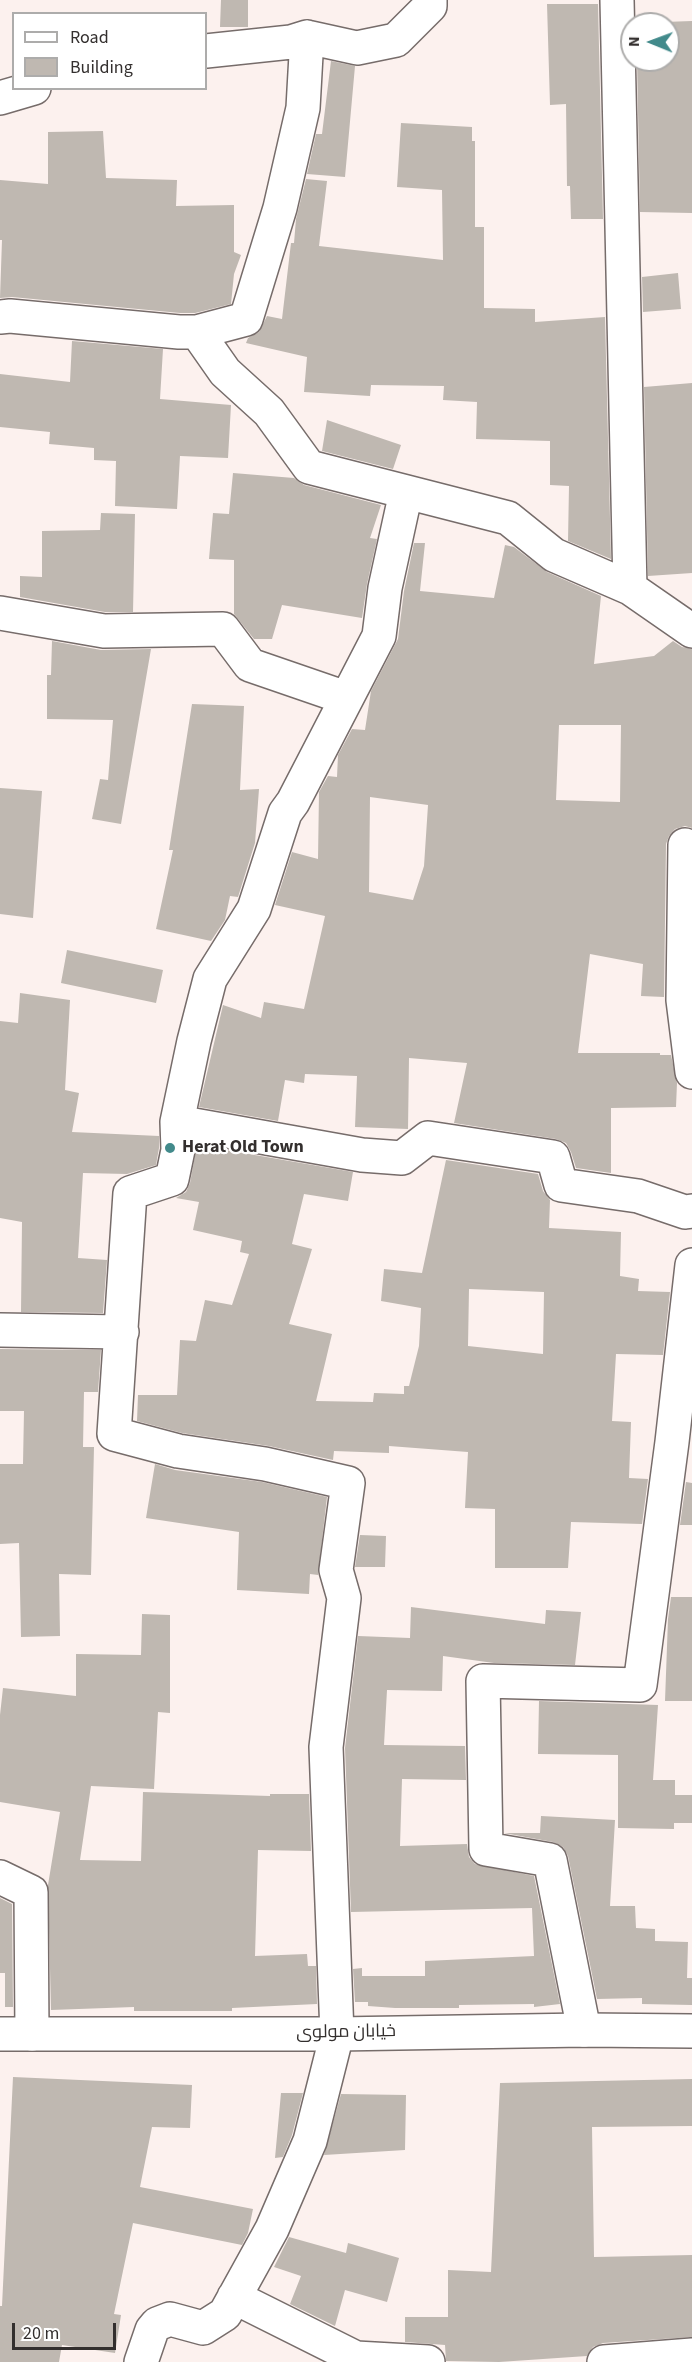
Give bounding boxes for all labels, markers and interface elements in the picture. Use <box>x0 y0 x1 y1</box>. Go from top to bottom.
legend <box>12 12 207 90</box>
north arrow <box>620 12 680 72</box>
text: Road <box>70 25 109 50</box>
text: N <box>623 36 645 47</box>
text: Building <box>70 55 133 80</box>
place label: Herat Old Town <box>182 1137 304 1159</box>
marker: Herat Old Town <box>163 1141 177 1155</box>
street label: خیابان مولوی <box>296 2021 396 2045</box>
scale bar <box>15 2311 118 2349</box>
text: 20 m <box>23 2321 59 2346</box>

